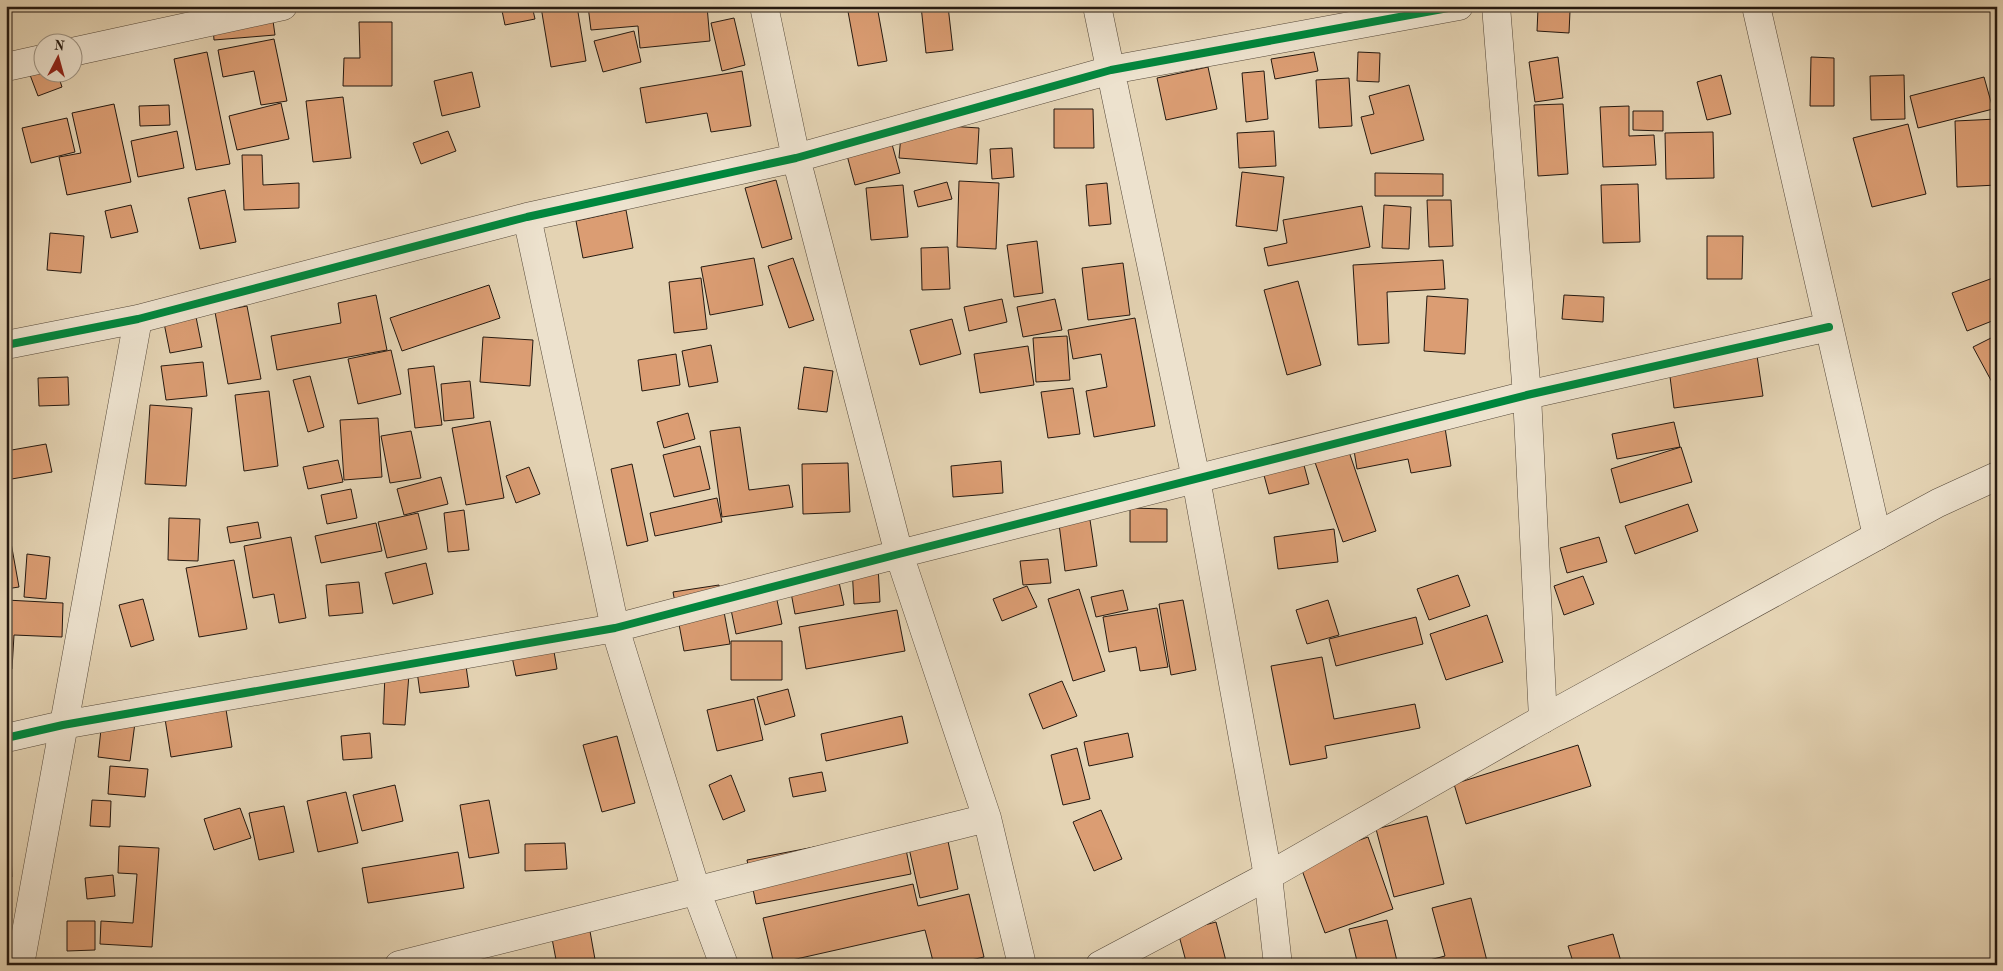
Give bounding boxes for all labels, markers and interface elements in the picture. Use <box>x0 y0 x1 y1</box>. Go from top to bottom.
north arrow <box>32 32 82 82</box>
text: N <box>53 39 66 54</box>

